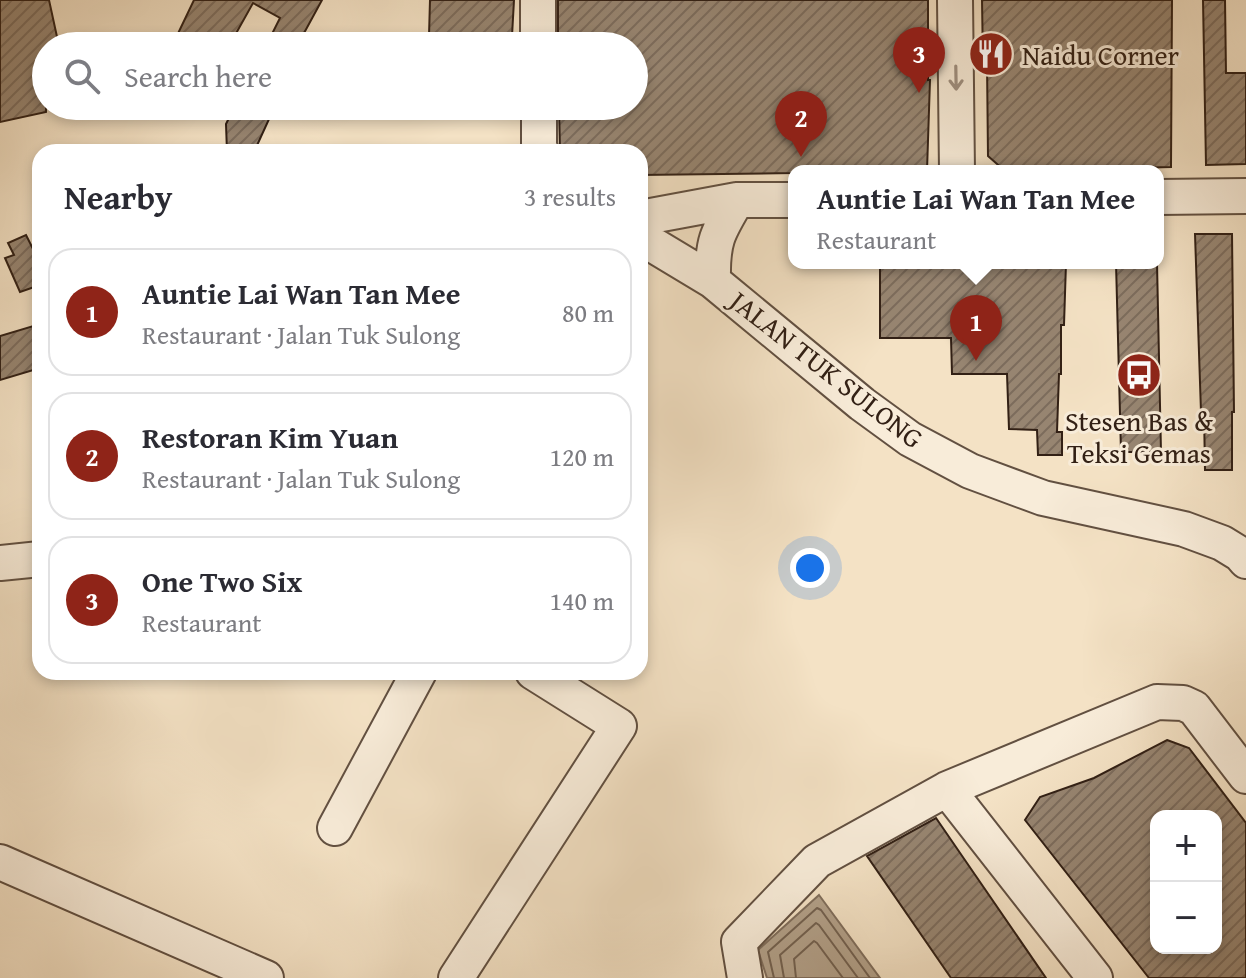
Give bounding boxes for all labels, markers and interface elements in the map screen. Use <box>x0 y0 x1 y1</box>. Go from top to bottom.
pin: 3 <box>893 27 945 93</box>
restaurant icon: Naidu Corner <box>967 30 1015 78</box>
search box <box>32 32 648 120</box>
place label: Naidu Corner <box>1022 34 1180 75</box>
icon: search <box>60 54 104 98</box>
text: Search here <box>124 54 272 98</box>
one-way arrow <box>948 64 964 91</box>
pin: 2 <box>775 91 827 157</box>
popup <box>788 165 1164 269</box>
text: Nearby <box>64 172 173 221</box>
text: Auntie Lai Wan Tan Mee <box>817 176 1135 220</box>
text: 3 results <box>524 177 616 216</box>
text: Restaurant <box>817 220 936 259</box>
text: Auntie Lai Wan Tan Mee <box>142 271 461 315</box>
street label: JALAN TUK SULONG <box>719 279 932 458</box>
text: 1 <box>85 293 99 332</box>
text: 80 m <box>562 293 614 332</box>
pin: 1 <box>950 295 1002 361</box>
text: Restaurant · Jalan Tuk Sulong <box>142 315 460 354</box>
bus stop icon: Stesen Bas & Teksi Gemas <box>1115 351 1163 399</box>
place label: Stesen Bas & Teksi Gemas <box>1065 400 1213 473</box>
text: Restoran Kim Yuan <box>142 415 398 459</box>
text: 2 <box>85 437 99 476</box>
text: 120 m <box>549 437 614 476</box>
text: Restaurant · Jalan Tuk Sulong <box>142 459 460 498</box>
your location <box>790 548 830 588</box>
text: One Two Six <box>142 559 302 603</box>
text: 3 <box>85 581 99 620</box>
text: 140 m <box>549 581 614 620</box>
text: Restaurant <box>142 603 262 642</box>
map controls <box>1150 810 1222 954</box>
button: + <box>1150 810 1222 882</box>
button: − <box>1150 882 1222 954</box>

